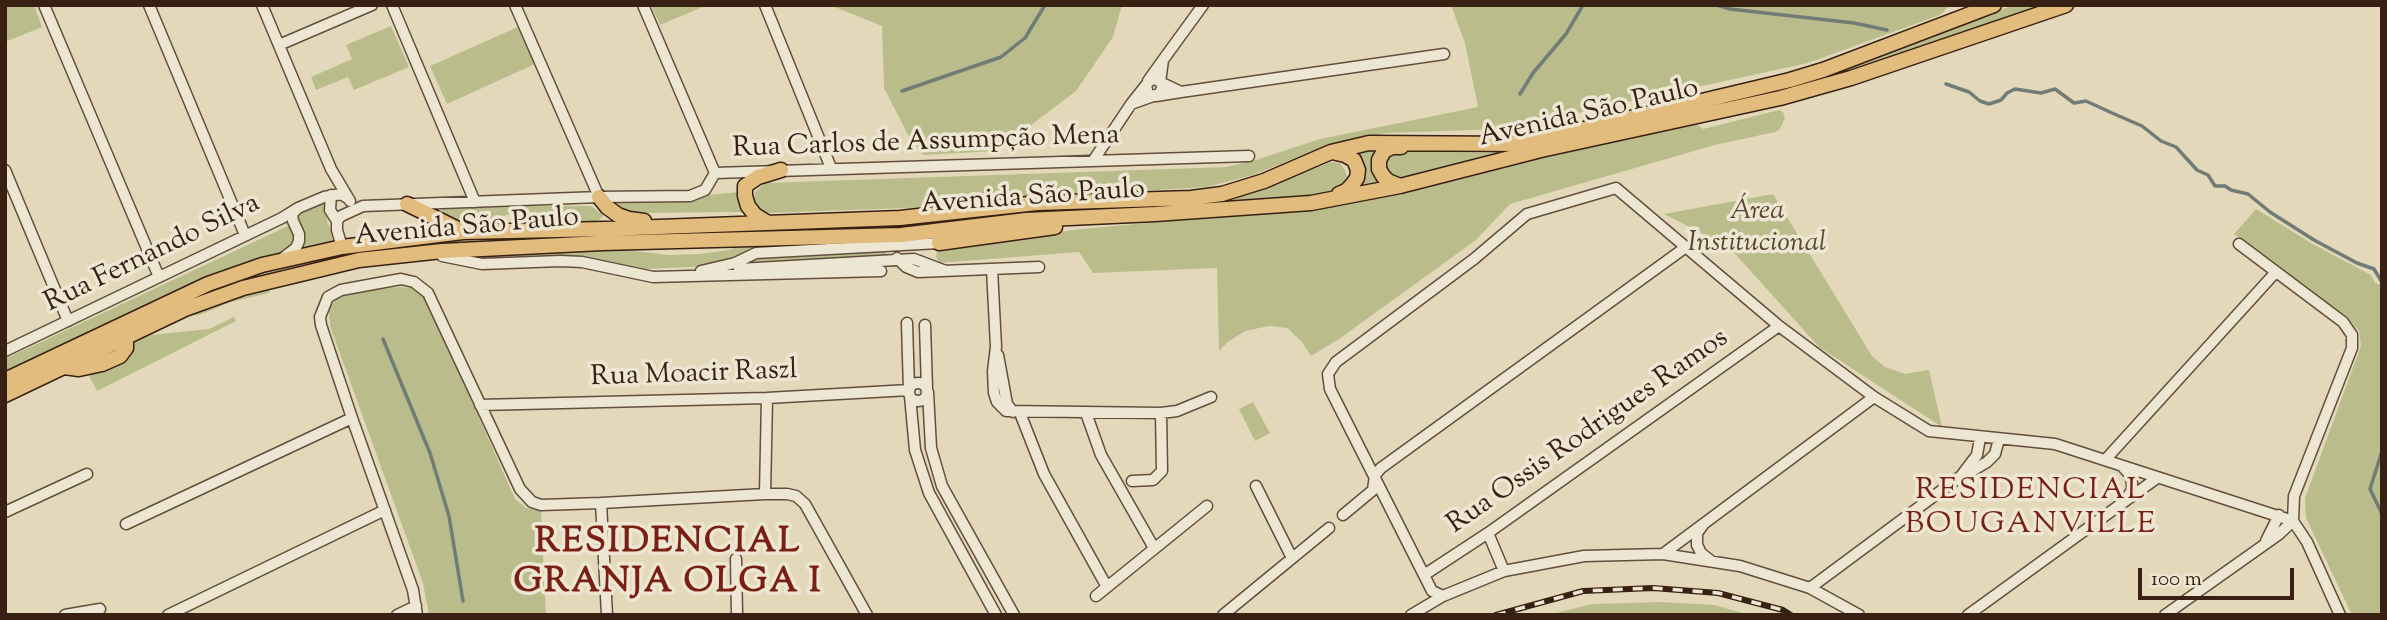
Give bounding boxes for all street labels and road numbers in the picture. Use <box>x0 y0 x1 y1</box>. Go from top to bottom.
street label: Avenida São Paulo <box>1476 73 1702 157</box>
street label: Rua Carlos de Assumpção Mena <box>732 120 1120 168</box>
street label: Avenida São Paulo <box>920 174 1146 224</box>
street label: Rua Fernando Silva <box>40 188 266 322</box>
street label: Avenida São Paulo <box>354 202 580 256</box>
street label: Rua Ossis Rodrigues Ramos <box>1442 323 1736 543</box>
street label: Rua Moacir Raszl <box>590 356 798 396</box>

